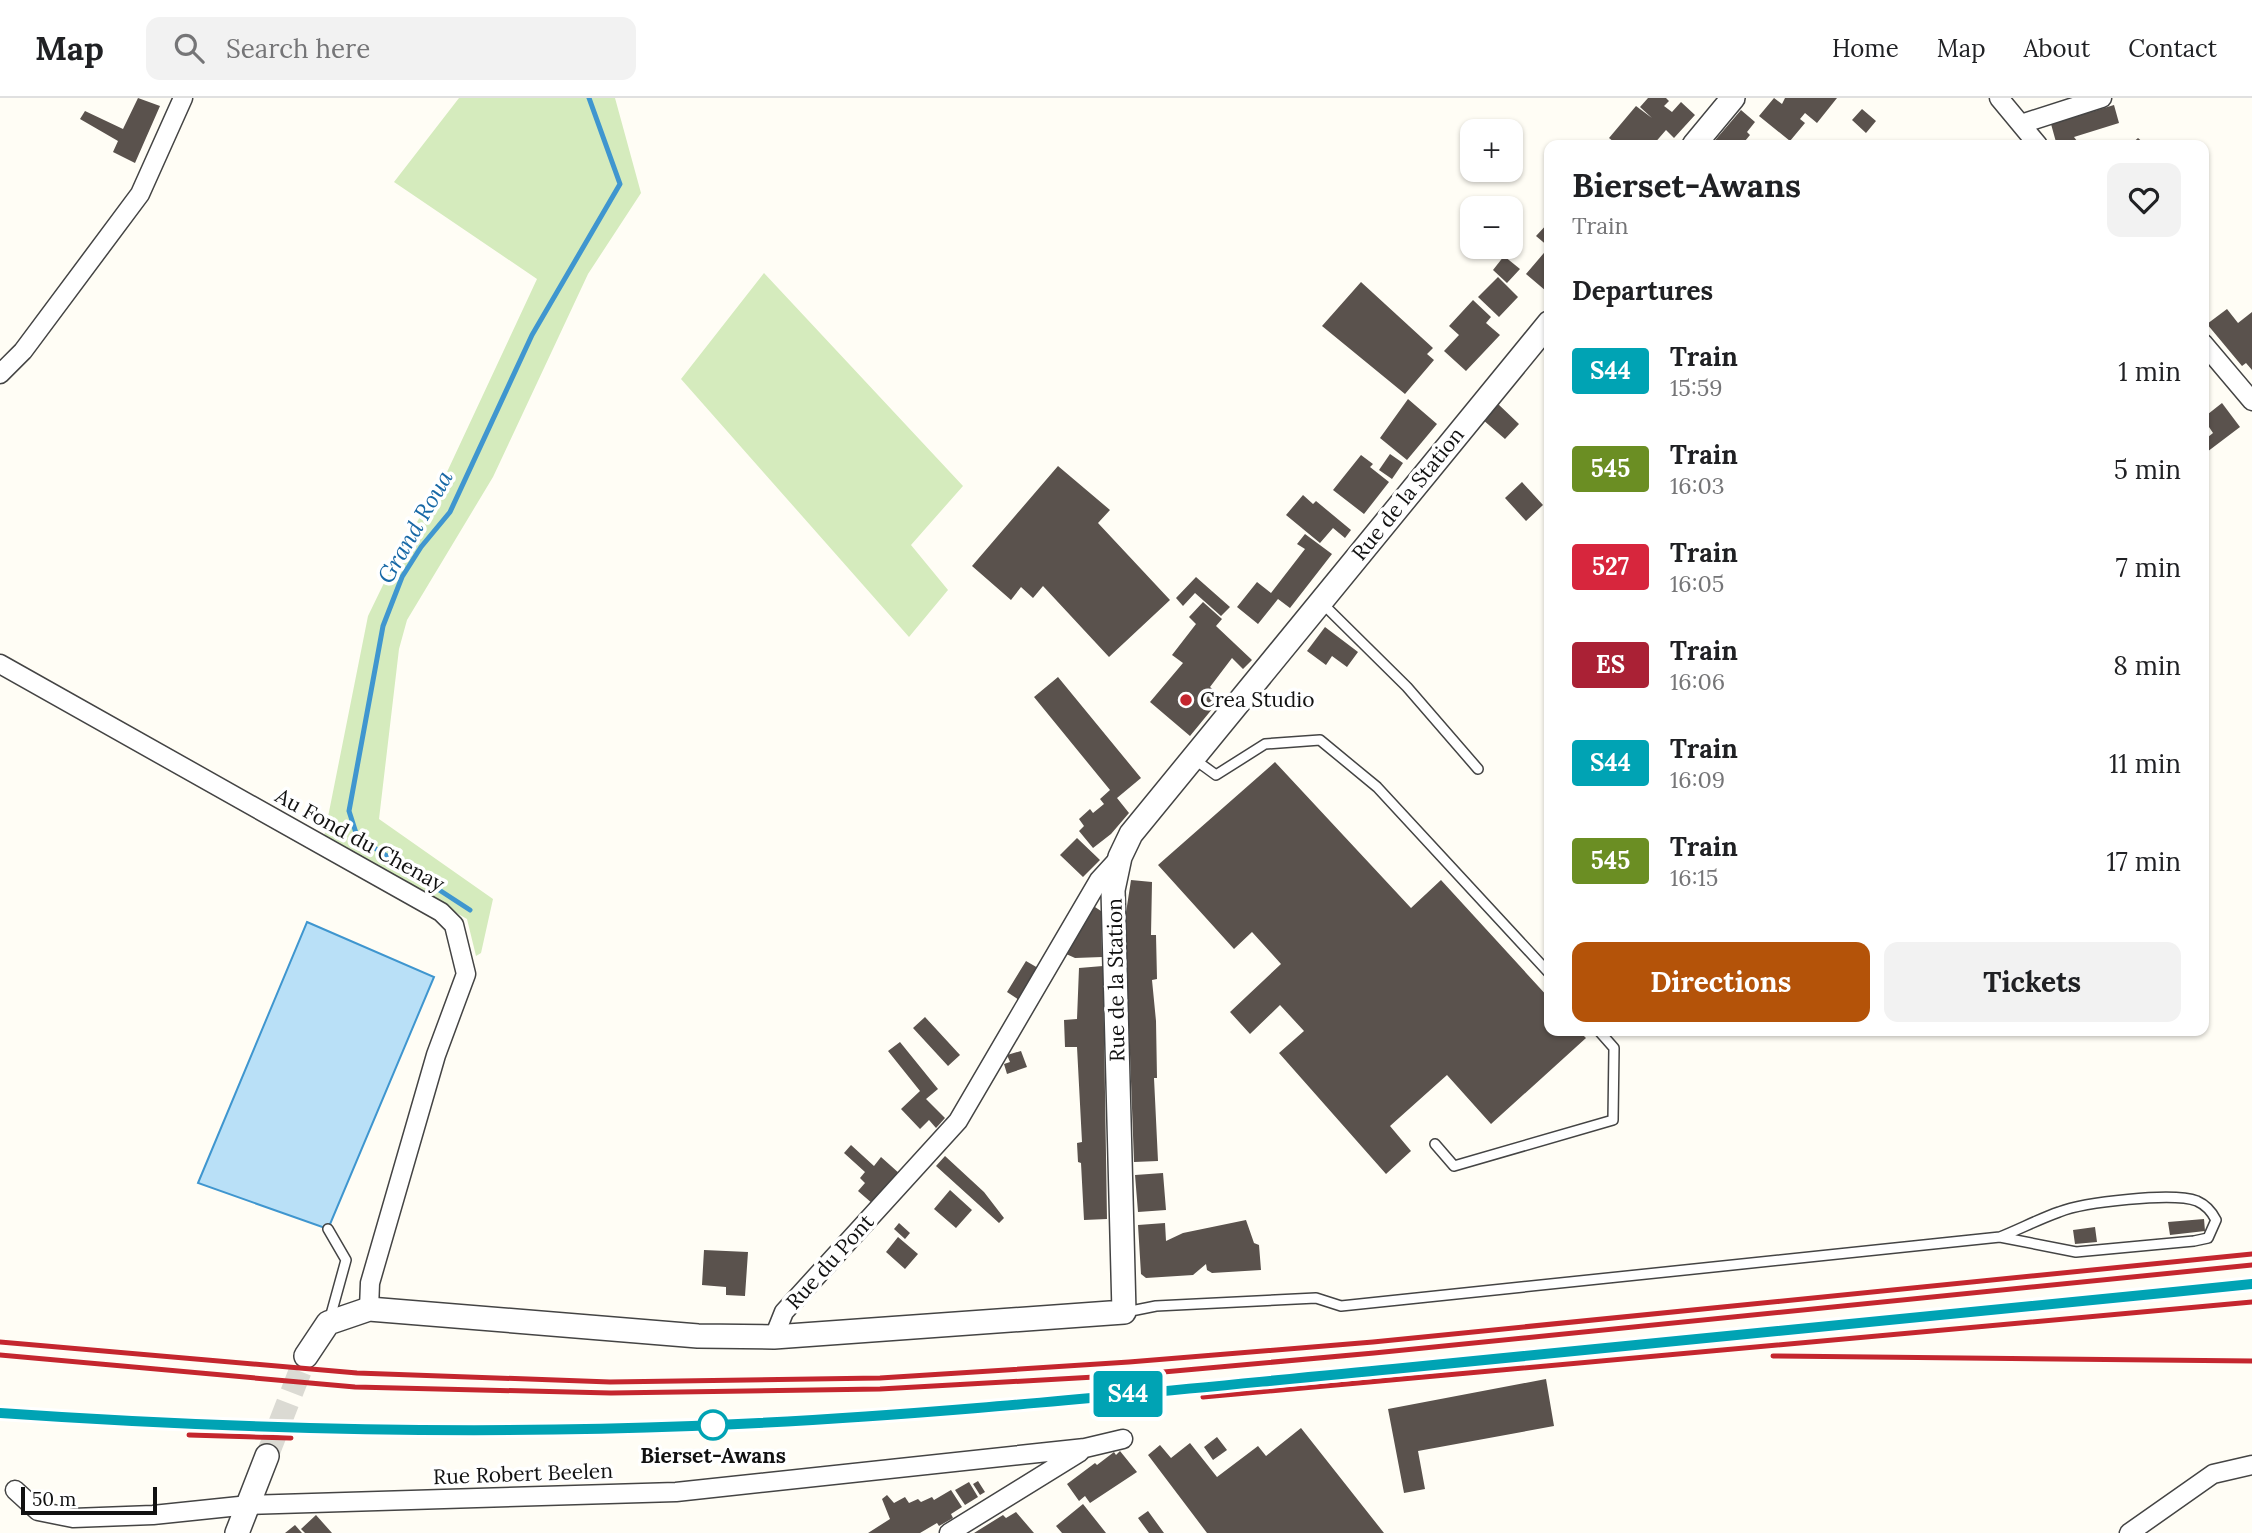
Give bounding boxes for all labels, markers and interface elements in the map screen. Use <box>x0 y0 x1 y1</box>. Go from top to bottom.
search box <box>146 17 636 80</box>
text: Map <box>35 27 104 69</box>
icon: search <box>170 29 208 67</box>
text: Search here <box>226 32 370 65</box>
text: Home <box>1832 33 1899 64</box>
text: Map <box>1937 33 1986 64</box>
text: About <box>2024 33 2090 64</box>
text: Contact <box>2128 33 2217 64</box>
map controls <box>1460 119 1523 259</box>
button: + <box>1460 119 1523 182</box>
button: heart <box>2107 163 2181 237</box>
text: Bierset-Awans <box>1572 164 1801 206</box>
button: − <box>1460 196 1523 259</box>
text: Train <box>1572 211 1628 240</box>
text: Departures <box>1572 274 1713 307</box>
text: Train <box>1670 340 1738 373</box>
text: S44 <box>1590 355 1631 386</box>
text: 1 min <box>2118 355 2181 388</box>
text: 15:59 <box>1670 373 1723 402</box>
street label: Rue de la Station <box>1346 421 1470 566</box>
text: Train <box>1670 438 1738 471</box>
text: 545 <box>1591 453 1630 484</box>
text: 5 min <box>2114 453 2181 486</box>
water label: Grand Roua <box>371 465 459 588</box>
text: 16:03 <box>1670 471 1725 500</box>
text: Train <box>1670 536 1738 569</box>
text: 527 <box>1592 551 1629 582</box>
text: 7 min <box>2116 551 2181 584</box>
text: 16:05 <box>1670 569 1724 598</box>
text: Train <box>1670 634 1738 667</box>
text: ES <box>1596 649 1625 680</box>
text: 8 min <box>2113 649 2181 682</box>
text: 16:06 <box>1670 667 1725 696</box>
place label: Crea Studio <box>1200 686 1315 713</box>
marker: Crea Studio <box>1178 692 1194 708</box>
text: Train <box>1670 732 1738 765</box>
text: S44 <box>1590 747 1631 778</box>
text: 11 min <box>2109 747 2181 780</box>
text: 16:09 <box>1670 765 1725 794</box>
street label: Au Fond du Chenay <box>270 781 450 897</box>
text: Train <box>1670 830 1738 863</box>
text: 545 <box>1591 845 1630 876</box>
text: 17 min <box>2106 845 2181 878</box>
text: 16:15 <box>1670 863 1718 892</box>
street label: Rue de la Station <box>1101 898 1130 1062</box>
button: Directions <box>1572 942 1870 1022</box>
button: Tickets <box>1884 942 2181 1022</box>
street label: Rue du Pont <box>780 1208 880 1315</box>
line badge: S44 <box>1088 1371 1168 1417</box>
text: S44 <box>1108 1378 1149 1409</box>
marker: Bierset-Awans <box>698 1410 728 1440</box>
place label: Bierset-Awans <box>640 1442 786 1469</box>
street label: Rue Robert Beelen <box>433 1457 614 1490</box>
scale bar <box>21 1484 158 1516</box>
text: 50 m <box>32 1487 76 1511</box>

